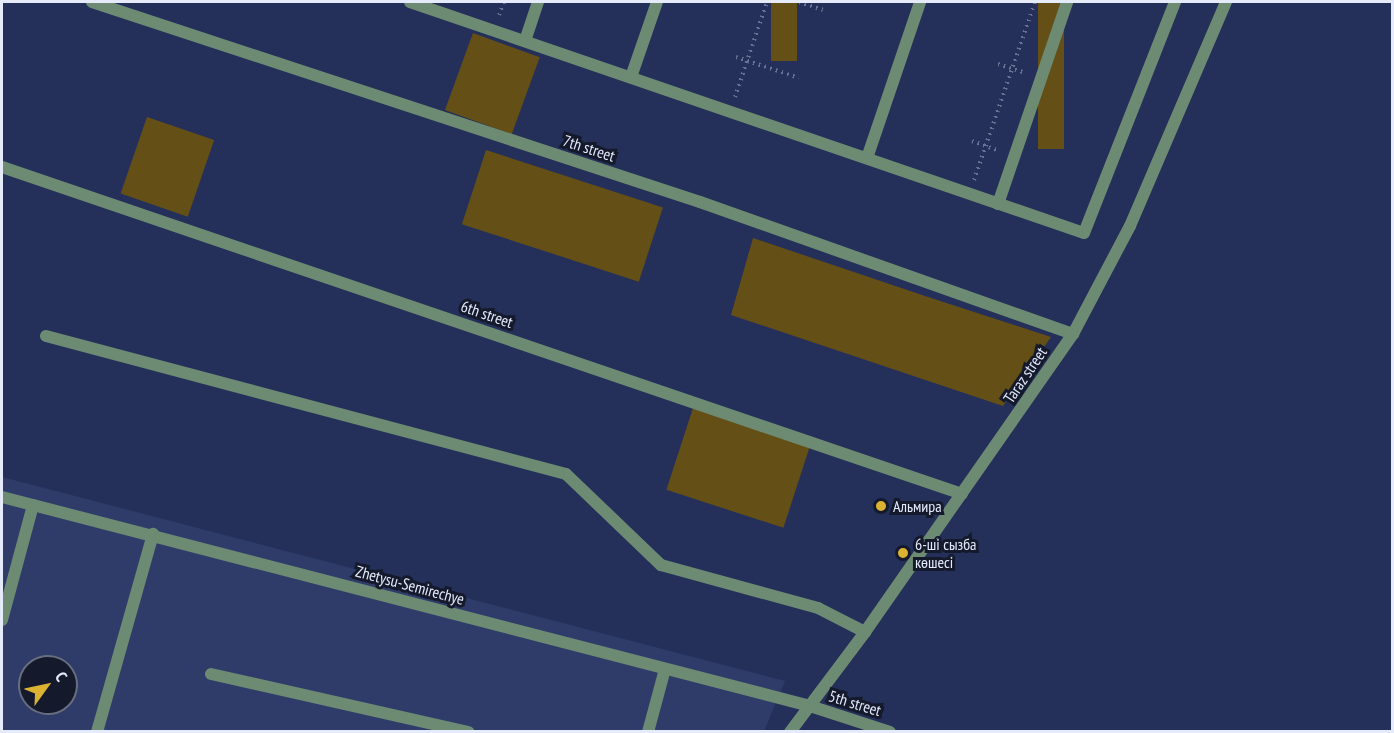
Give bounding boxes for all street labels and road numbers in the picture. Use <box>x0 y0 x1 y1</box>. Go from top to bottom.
street label: 7th street <box>561 131 617 165</box>
street label: 6th street <box>458 296 516 332</box>
street label: Taraz street <box>999 343 1051 407</box>
street label: Zhetysu-Semirechye <box>354 561 466 609</box>
street label: 5th street <box>827 686 883 720</box>

